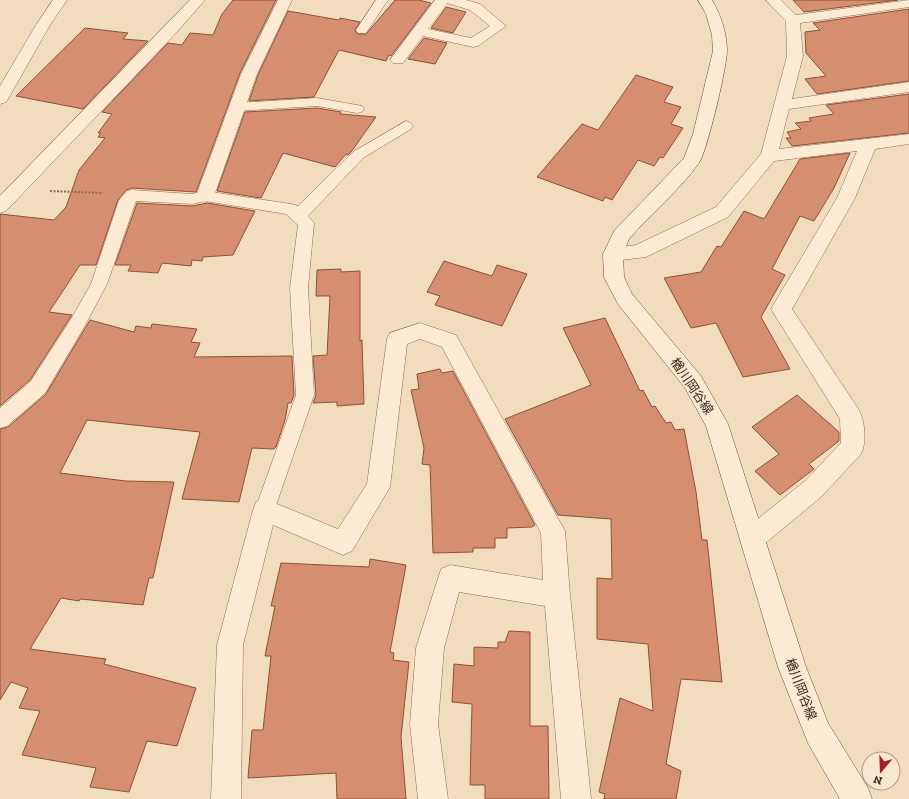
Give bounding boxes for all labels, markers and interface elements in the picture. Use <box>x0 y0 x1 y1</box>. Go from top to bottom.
street label: 楢川岡谷線 <box>668 355 716 417</box>
street label: 楢川岡谷線 <box>782 656 820 722</box>
north arrow <box>861 751 901 791</box>
text: N <box>871 772 884 787</box>

